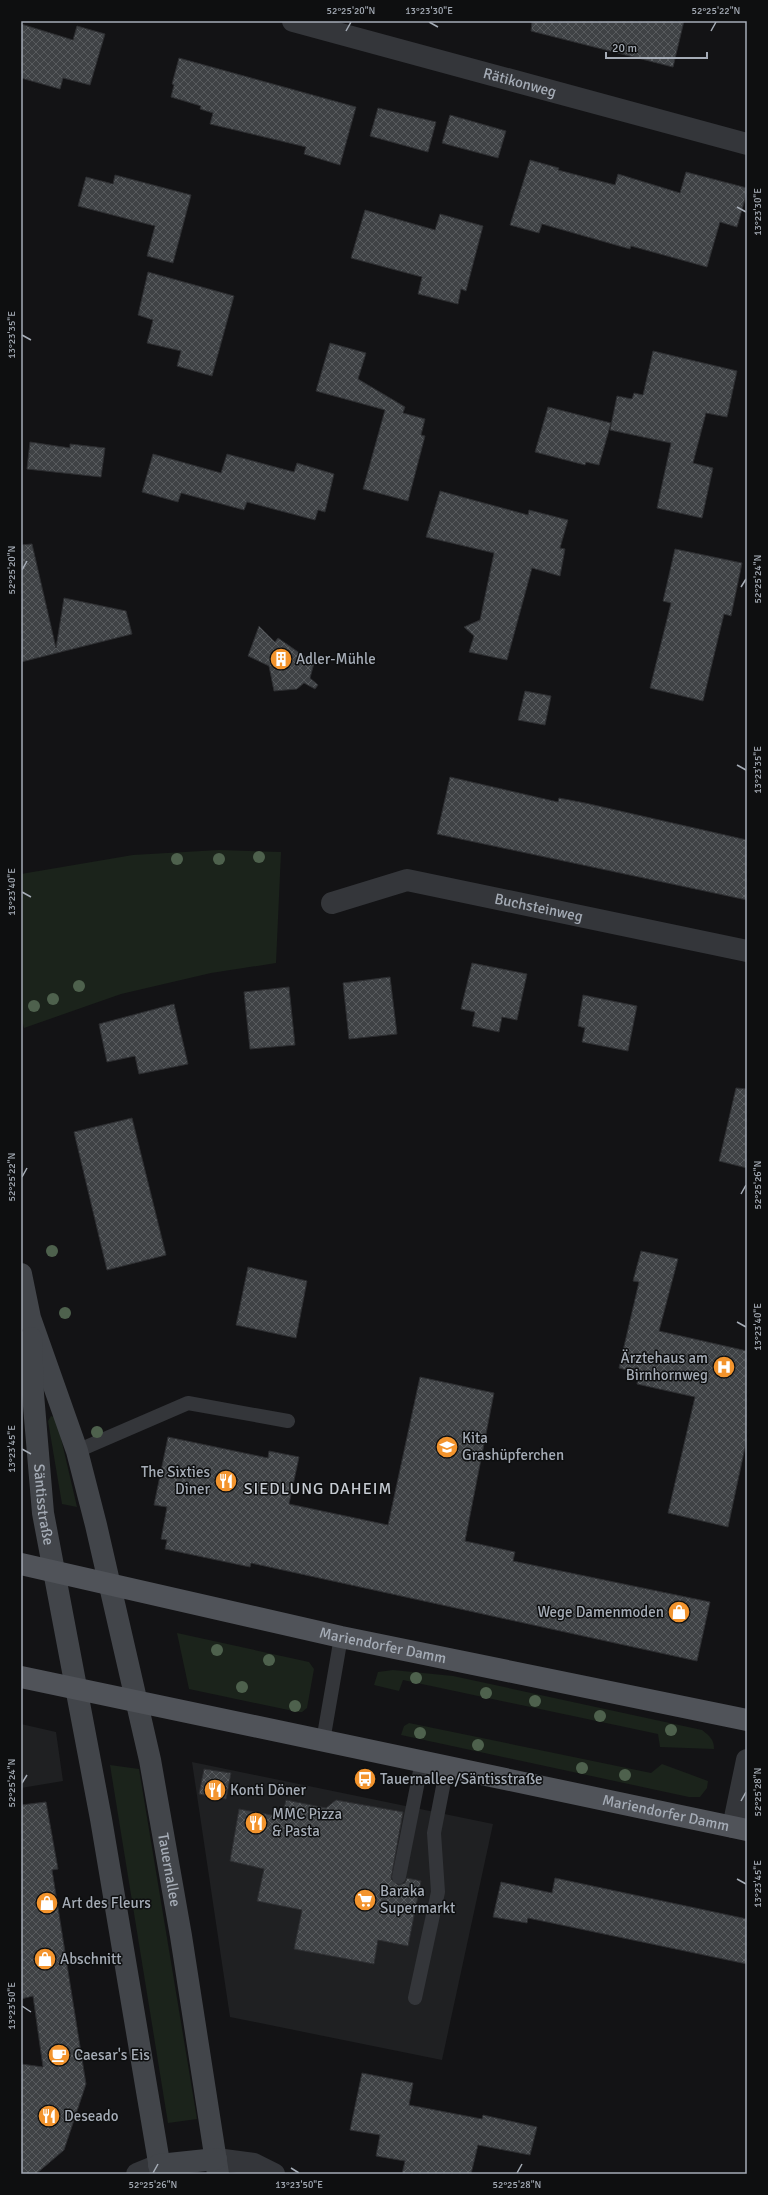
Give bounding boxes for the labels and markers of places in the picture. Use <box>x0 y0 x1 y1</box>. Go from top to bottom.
building icon: Adler-Mühle <box>268 646 294 672</box>
place label: Adler-Mühle <box>296 650 376 668</box>
place label: Ärztehaus am Birnhornweg <box>620 1349 708 1384</box>
hospital icon: Ärztehaus am Birnhornweg <box>711 1354 737 1380</box>
place label: Kita Grashüpferchen <box>462 1429 564 1464</box>
school or university icon: Kita Grashüpferchen <box>434 1434 460 1460</box>
place label: The Sixties Diner <box>141 1463 210 1498</box>
restaurant icon: The Sixties Diner <box>213 1468 239 1494</box>
shop icon: Wege Damenmoden <box>666 1599 692 1625</box>
place label: Wege Damenmoden <box>537 1603 664 1621</box>
bus stop icon: Tauernallee/Säntisstraße <box>352 1766 378 1792</box>
place label: Tauernallee/Säntisstraße <box>380 1770 543 1788</box>
restaurant icon: Konti Döner <box>202 1777 228 1803</box>
place label: Konti Döner <box>230 1781 307 1799</box>
place label: MMC Pizza & Pasta <box>272 1805 342 1840</box>
restaurant icon: MMC Pizza & Pasta <box>243 1810 269 1836</box>
place label: Baraka Supermarkt <box>380 1882 455 1917</box>
supermarket icon: Baraka Supermarkt <box>352 1887 378 1913</box>
shop icon: Art des Fleurs <box>34 1890 60 1916</box>
place label: Art des Fleurs <box>62 1894 151 1912</box>
shop icon: Abschnitt <box>32 1946 58 1972</box>
place label: Abschnitt <box>60 1950 122 1968</box>
cafe icon: Caesar's Eis <box>46 2042 72 2068</box>
place label: Caesar's Eis <box>74 2046 150 2064</box>
restaurant icon: Deseado <box>36 2103 62 2129</box>
place label: Deseado <box>64 2107 119 2125</box>

